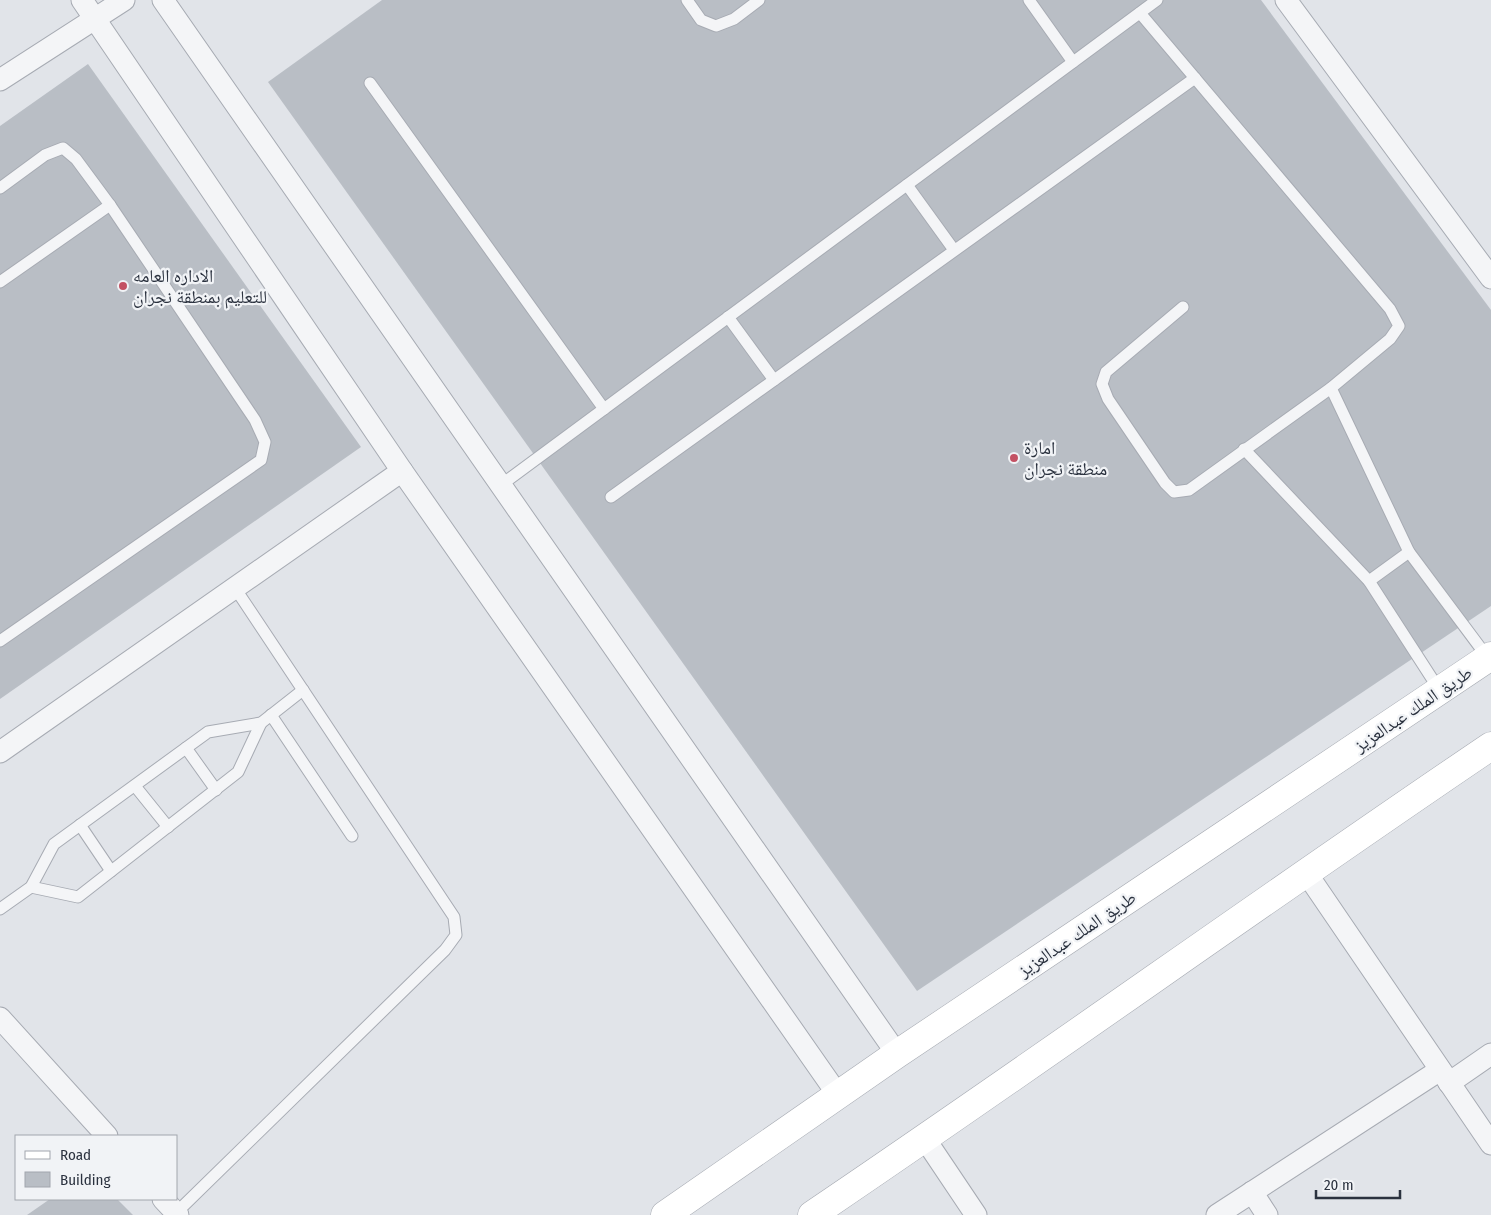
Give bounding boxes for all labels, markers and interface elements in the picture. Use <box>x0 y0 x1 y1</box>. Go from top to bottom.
place label: الاداره العامه للتعليم بمنطقة نجران <box>133 265 267 309</box>
marker: الاداره العامه للتعليم بمنطقة نجران <box>117 280 129 292</box>
place label: امارة منطقة نجران <box>1024 437 1107 480</box>
marker: امارة منطقة نجران <box>1008 452 1020 464</box>
street label: طريق الملك عبدالعزيز <box>1349 661 1476 757</box>
street label: طريق الملك عبدالعزيز <box>1013 886 1140 982</box>
legend <box>15 1135 178 1200</box>
text: Road <box>60 1146 91 1164</box>
scale bar <box>1316 1168 1400 1200</box>
text: Building <box>60 1171 111 1189</box>
text: 20 m <box>1324 1176 1354 1194</box>

